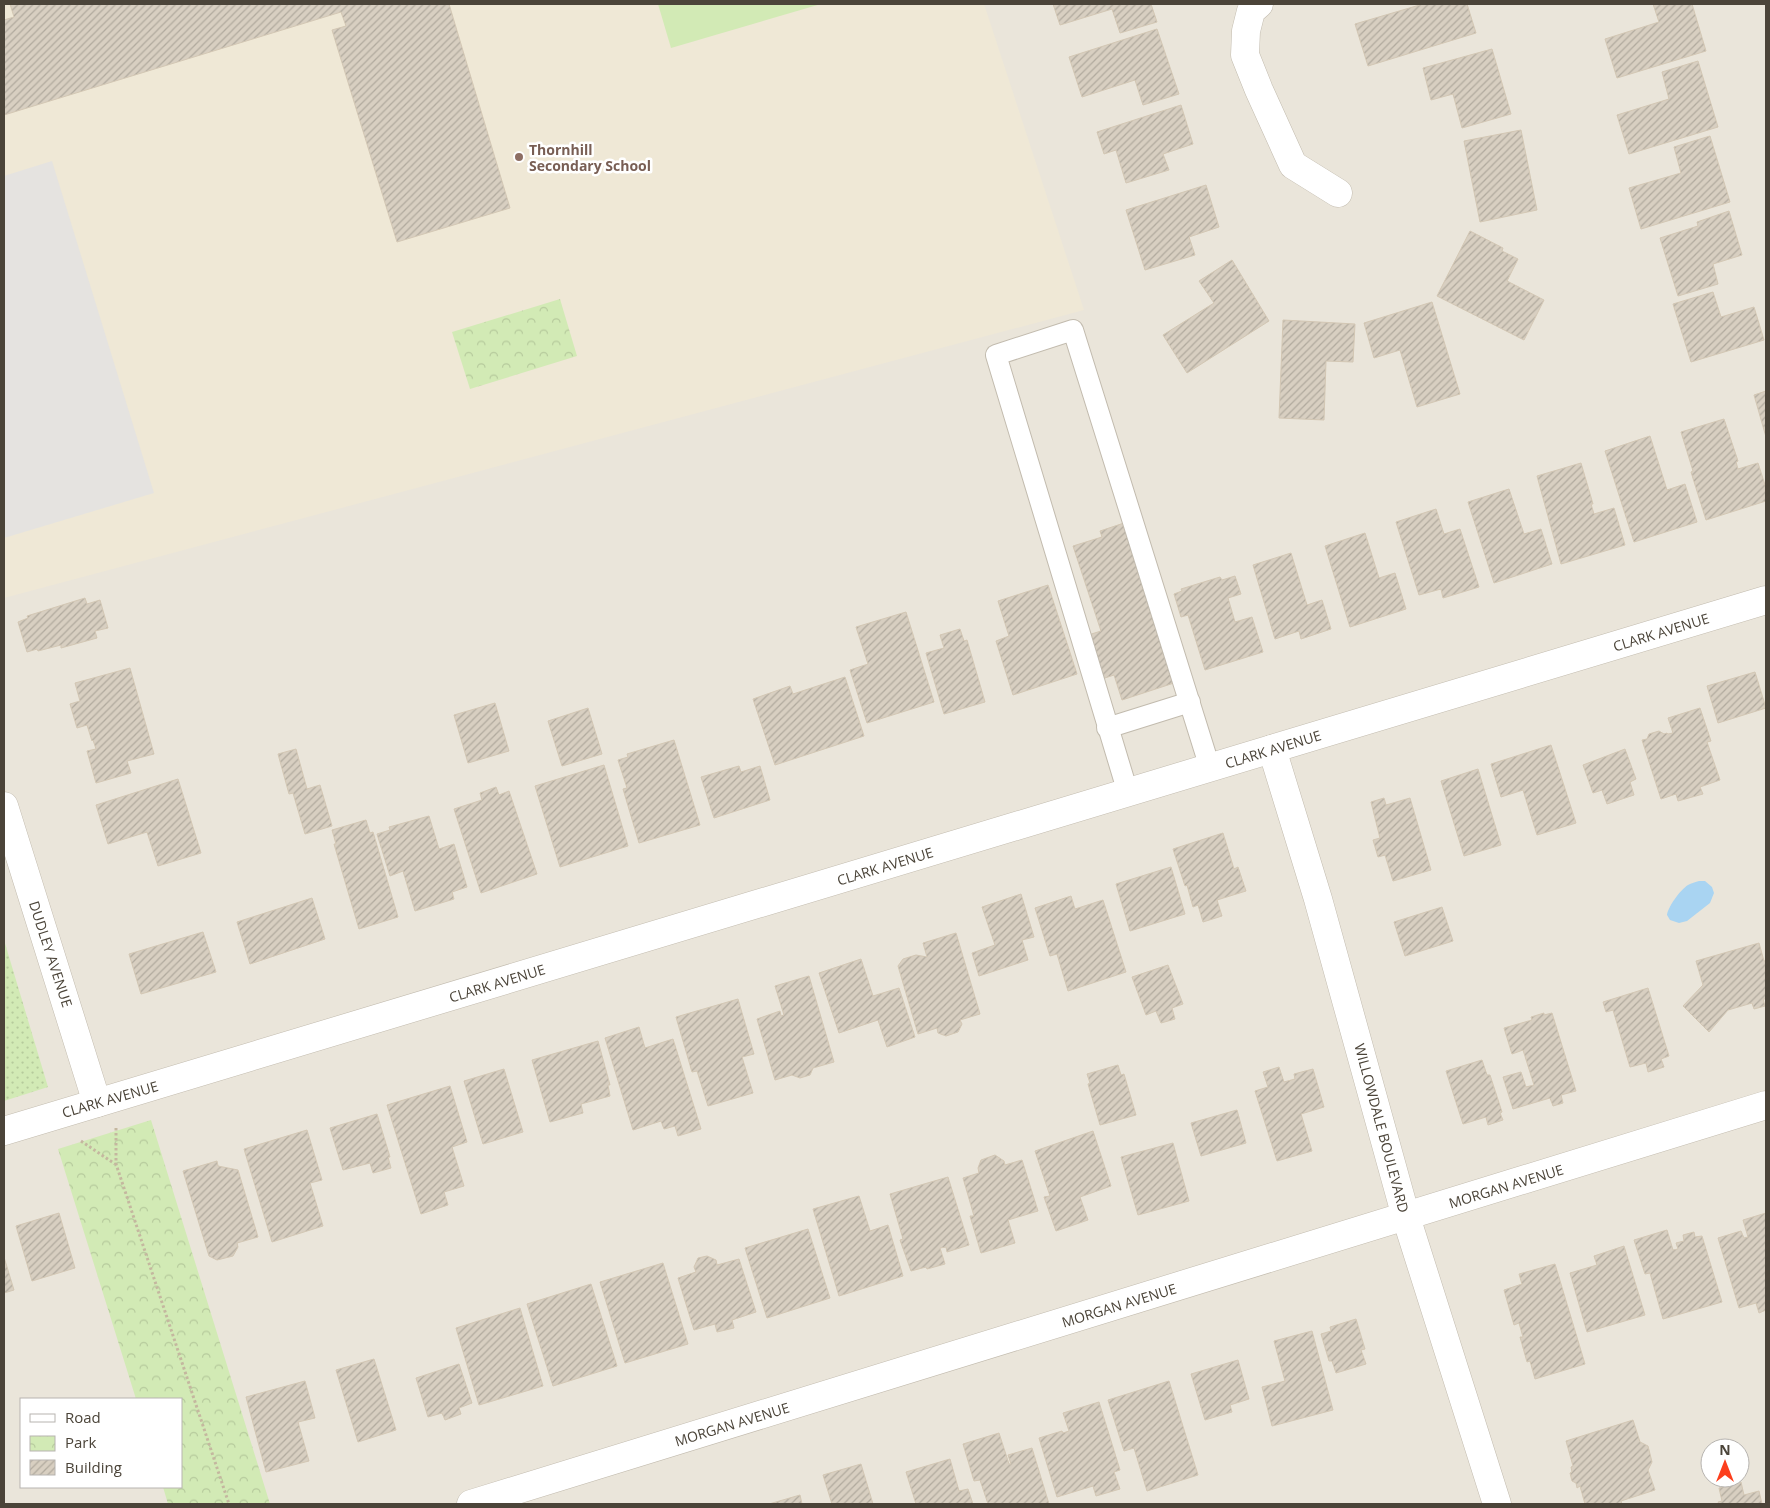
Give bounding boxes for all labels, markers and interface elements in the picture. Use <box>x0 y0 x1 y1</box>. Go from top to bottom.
place label: Thornhill Secondary School <box>529 140 651 175</box>
marker: Thornhill Secondary School <box>513 151 525 163</box>
street label: CLARK AVENUE <box>1611 608 1711 656</box>
street label: CLARK AVENUE <box>1223 725 1323 773</box>
street label: CLARK AVENUE <box>835 842 935 890</box>
street label: DUDLEY AVENUE <box>25 898 77 1010</box>
street label: CLARK AVENUE <box>447 959 547 1007</box>
street label: WILLOWDALE BOULEVARD <box>1350 1041 1414 1215</box>
street label: CLARK AVENUE <box>60 1076 160 1122</box>
street label: MORGAN AVENUE <box>1446 1160 1566 1212</box>
street label: MORGAN AVENUE <box>1059 1279 1179 1331</box>
legend <box>20 1398 182 1488</box>
street label: MORGAN AVENUE <box>672 1398 792 1450</box>
text: Road <box>65 1407 101 1427</box>
text: Park <box>65 1432 96 1452</box>
north arrow <box>1700 1438 1750 1488</box>
text: N <box>1719 1440 1731 1459</box>
text: Building <box>65 1457 122 1477</box>

